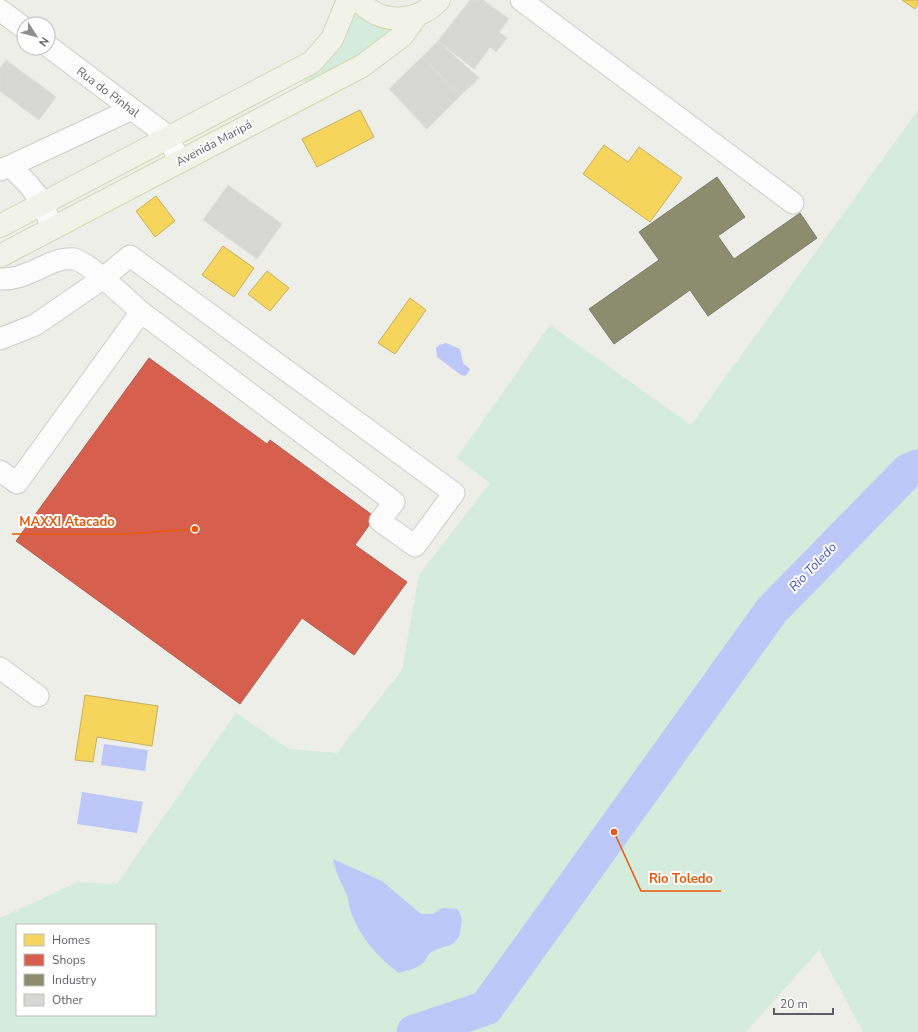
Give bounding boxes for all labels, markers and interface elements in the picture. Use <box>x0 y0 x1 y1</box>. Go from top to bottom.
north arrow <box>16 16 56 56</box>
text: N <box>35 34 52 49</box>
street label: Rua do Pinhal <box>73 63 143 121</box>
street label: Avenida Maripá <box>173 116 255 170</box>
callout: MAXXI Atacado <box>12 509 123 534</box>
text: MAXXI Atacado <box>19 513 115 531</box>
water label: Rio Toledo <box>785 538 841 596</box>
callout: Rio Toledo <box>641 866 721 891</box>
text: Rio Toledo <box>649 870 713 888</box>
legend <box>16 924 156 1016</box>
text: Homes <box>52 932 90 948</box>
text: Shops <box>52 952 86 968</box>
text: Industry <box>52 972 97 988</box>
scale bar <box>774 990 833 1016</box>
text: Other <box>52 992 84 1008</box>
text: 20 m <box>780 996 808 1012</box>

